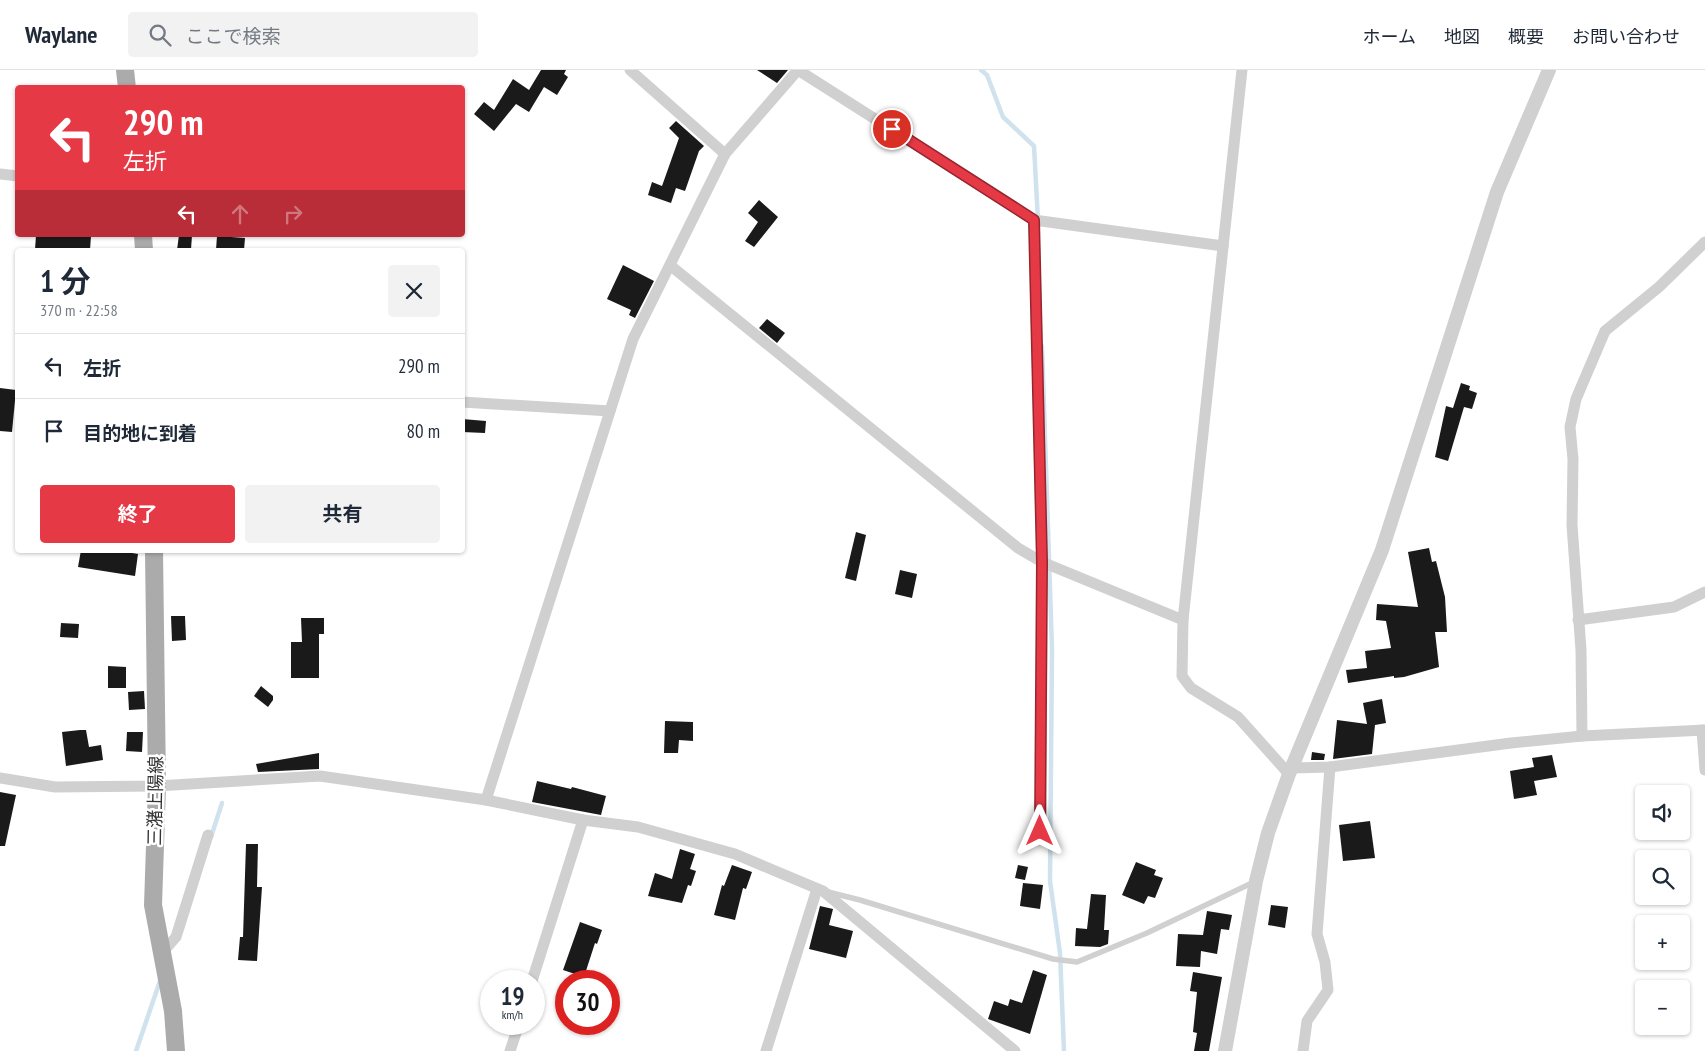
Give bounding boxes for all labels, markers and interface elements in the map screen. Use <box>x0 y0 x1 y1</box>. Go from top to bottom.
search box <box>128 12 478 57</box>
text: Waylane <box>25 19 98 50</box>
icon: search <box>146 21 174 49</box>
text: ここで検索 <box>186 24 281 48</box>
text: ホーム <box>1363 25 1416 48</box>
text: 地図 <box>1444 25 1480 48</box>
text: 概要 <box>1508 25 1544 48</box>
text: お問い合わせ <box>1572 25 1680 48</box>
text: 290 m <box>123 99 204 145</box>
icon: left <box>40 105 105 170</box>
pin <box>871 108 913 150</box>
icon: arrive <box>878 115 906 143</box>
text: 左折 <box>123 147 167 175</box>
icon: left <box>173 200 201 228</box>
icon: ahead <box>226 200 254 228</box>
icon: right <box>279 200 307 228</box>
text: 1 分 <box>40 261 91 300</box>
button: close <box>388 265 440 317</box>
text: 370 m · 22:58 <box>40 300 118 320</box>
icon: left <box>40 352 68 380</box>
text: 290 m <box>398 354 440 378</box>
text: 左折 <box>83 356 121 380</box>
icon: arrive <box>40 417 68 445</box>
text: 80 m <box>407 419 440 443</box>
text: 目的地に到着 <box>83 421 197 445</box>
button: 終了 <box>40 485 235 543</box>
button: 共有 <box>245 485 440 543</box>
street label: 三潴上陽線 <box>143 756 167 846</box>
map controls <box>1635 785 1690 1035</box>
button: sound <box>1635 785 1690 840</box>
position arrow <box>1013 804 1065 856</box>
button: search <box>1635 850 1690 905</box>
button: + <box>1635 915 1690 970</box>
speed limit sign: 30 <box>555 970 620 1035</box>
text: 19 <box>501 980 524 1012</box>
button: − <box>1635 980 1690 1035</box>
text: km/h <box>502 1007 523 1022</box>

